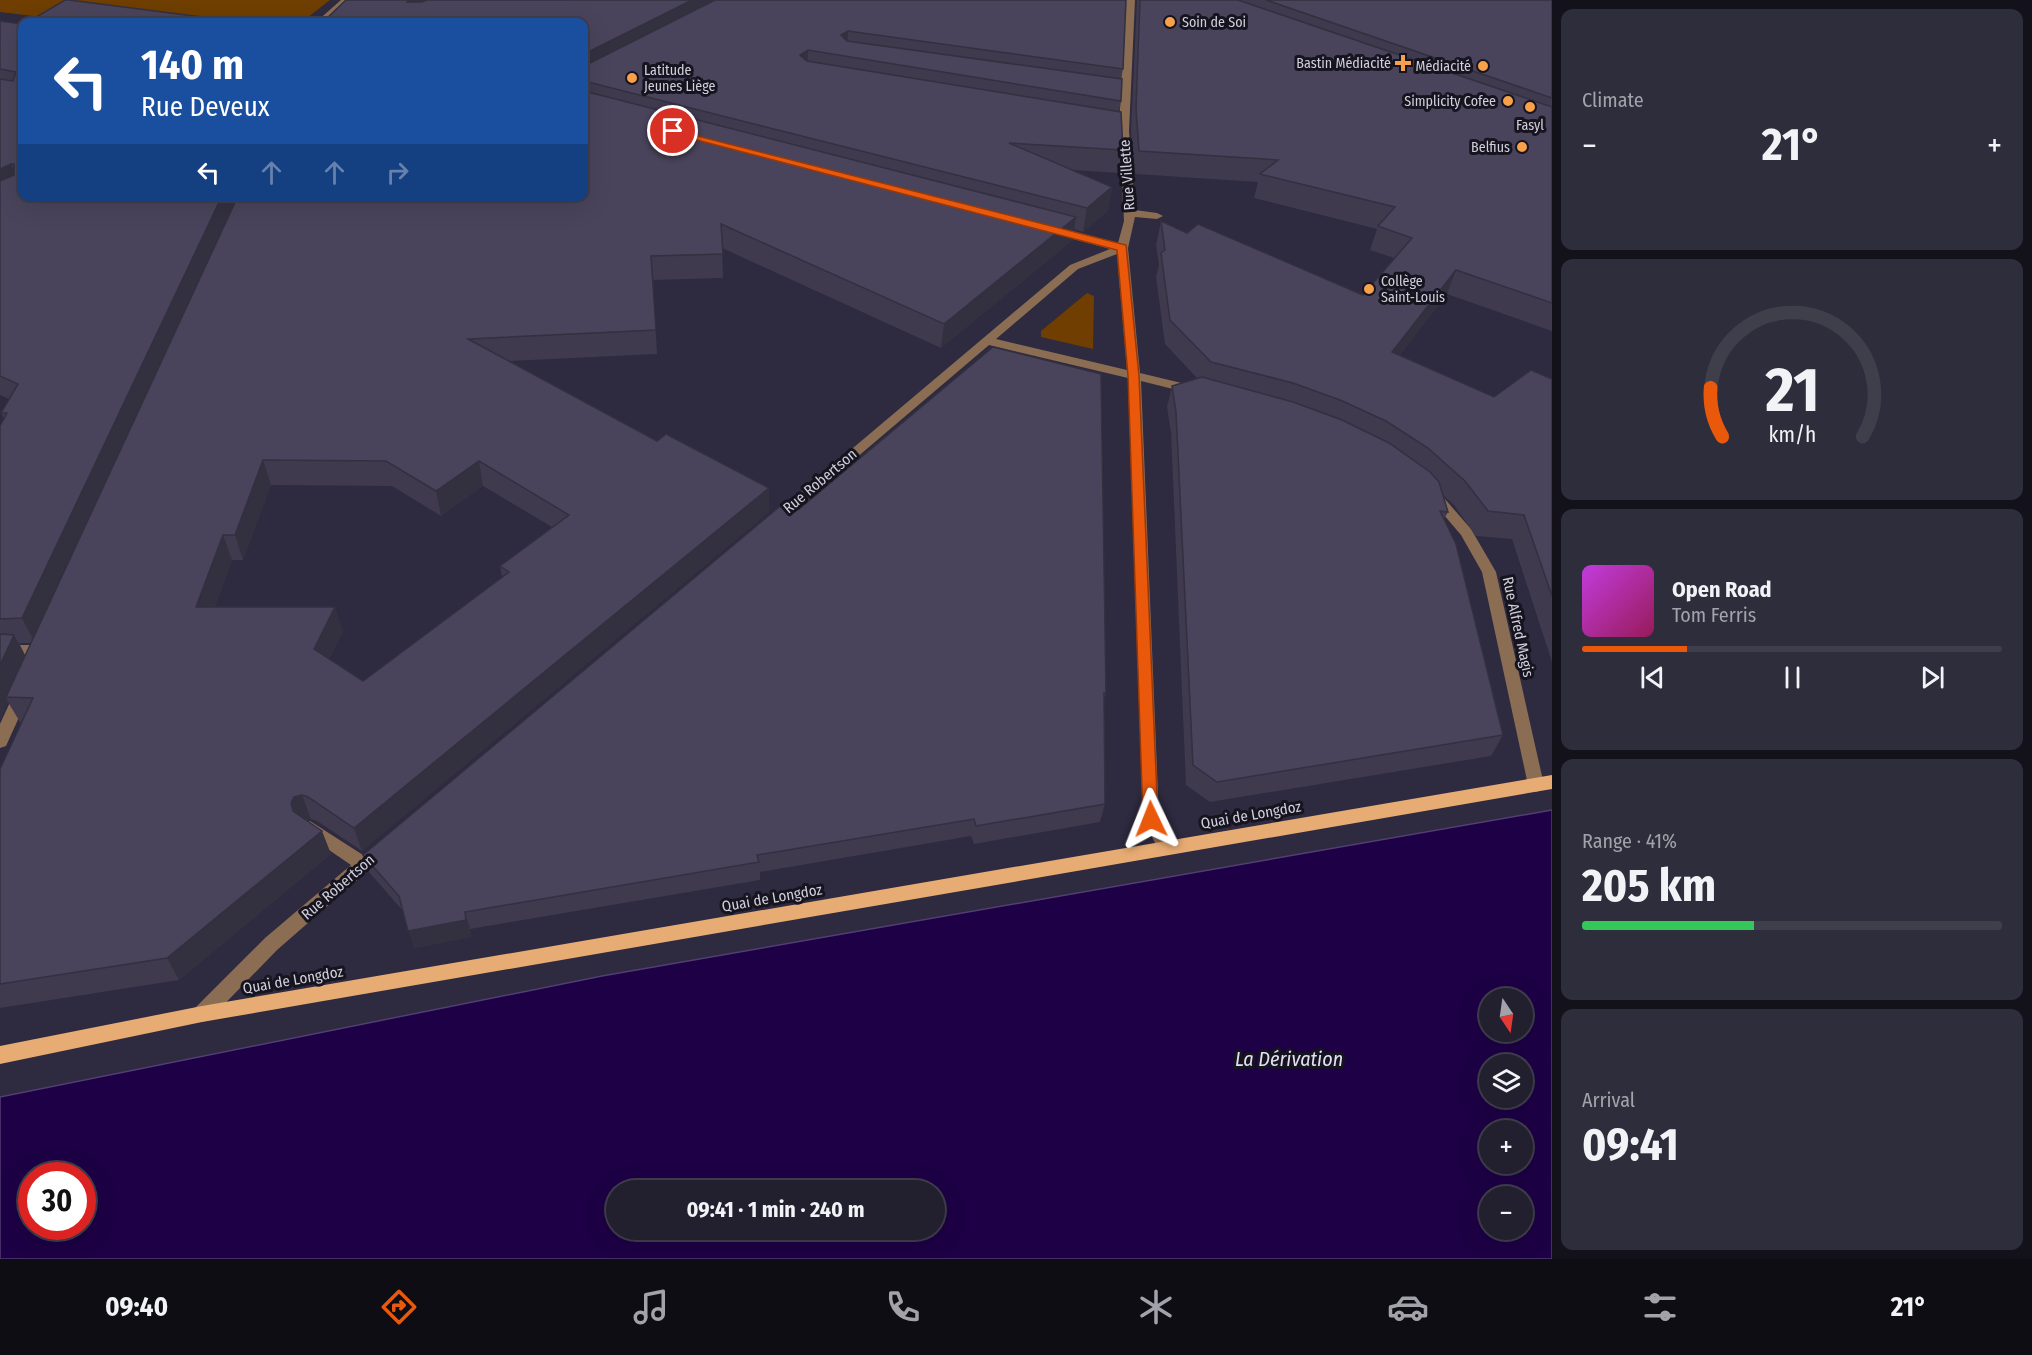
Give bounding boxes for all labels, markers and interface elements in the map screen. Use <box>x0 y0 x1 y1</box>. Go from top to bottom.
place label: Soin de Soi <box>1182 14 1246 31</box>
marker: Soin de Soi <box>1163 15 1177 29</box>
text: 140 m <box>141 40 244 90</box>
icon: left <box>42 42 120 120</box>
place label: Bastin Médiacité <box>1296 55 1391 72</box>
marker: Bastin Médiacité <box>1396 56 1410 70</box>
place label: Médiacité <box>1415 58 1471 75</box>
marker: Médiacité <box>1476 59 1490 73</box>
place label: Latitude Jeunes Liège <box>644 62 716 95</box>
marker: Latitude Jeunes Liège <box>625 71 639 85</box>
text: Climate <box>1582 88 1644 112</box>
text: Rue Deveux <box>141 91 270 123</box>
place label: Simplicity Cofee <box>1404 93 1496 110</box>
marker: Simplicity Cofee <box>1501 94 1515 108</box>
marker: Fasyl <box>1523 100 1537 114</box>
pin <box>647 105 698 156</box>
icon: arrive <box>656 114 689 147</box>
place label: Fasyl <box>1516 117 1544 134</box>
text: 21° <box>1762 118 1822 172</box>
text: − <box>1582 126 1597 166</box>
text: + <box>1987 126 2002 166</box>
street label: Rue Villette <box>1116 139 1138 211</box>
place label: Belfius <box>1471 139 1510 156</box>
marker: Belfius <box>1515 140 1529 154</box>
icon: left <box>192 156 225 189</box>
icon: ahead <box>255 156 288 189</box>
icon: ahead <box>318 156 351 189</box>
icon: right <box>381 156 414 189</box>
place label: Collège Saint-Louis <box>1381 273 1445 306</box>
marker: Collège Saint-Louis <box>1362 282 1376 296</box>
text: 21 <box>1764 353 1819 428</box>
text: km/h <box>1768 422 1816 448</box>
street label: Rue Robertson <box>780 445 860 517</box>
street label: Rue Alfred Magis <box>1499 575 1537 679</box>
text: Open Road <box>1672 576 1772 603</box>
text: Tom Ferris <box>1672 603 1756 627</box>
icon: previous <box>1636 661 1669 694</box>
icon: pause <box>1776 661 1809 694</box>
icon: next <box>1916 661 1949 694</box>
position arrow <box>1119 787 1183 851</box>
street label: Quai de Longdoz <box>1199 797 1303 833</box>
text: Range · 41% <box>1582 829 1677 853</box>
street label: Rue Robertson <box>298 851 378 923</box>
text: 205 km <box>1582 859 1716 913</box>
street label: Quai de Longdoz <box>720 880 824 916</box>
street label: Quai de Longdoz <box>241 962 345 998</box>
north arrow <box>1479 988 1533 1042</box>
map controls <box>1479 988 1533 1240</box>
water label: La Dérivation <box>1235 1047 1343 1071</box>
button: layers <box>1479 1054 1533 1108</box>
text: Arrival <box>1582 1088 1635 1112</box>
text: 09:41 <box>1582 1118 1679 1172</box>
button: + <box>1479 1120 1533 1174</box>
speed limit sign: 30 <box>18 1162 96 1240</box>
button: − <box>1479 1186 1533 1240</box>
text: 09:41 · 1 min · 240 m <box>687 1196 864 1223</box>
icon: directions <box>378 1286 420 1328</box>
icon: music <box>630 1286 672 1328</box>
icon: phone <box>882 1286 924 1328</box>
icon: climate <box>1135 1286 1177 1328</box>
icon: car <box>1387 1286 1429 1328</box>
icon: filters <box>1639 1286 1681 1328</box>
text: 09:40 <box>105 1291 168 1323</box>
text: 21° <box>1891 1291 1927 1323</box>

